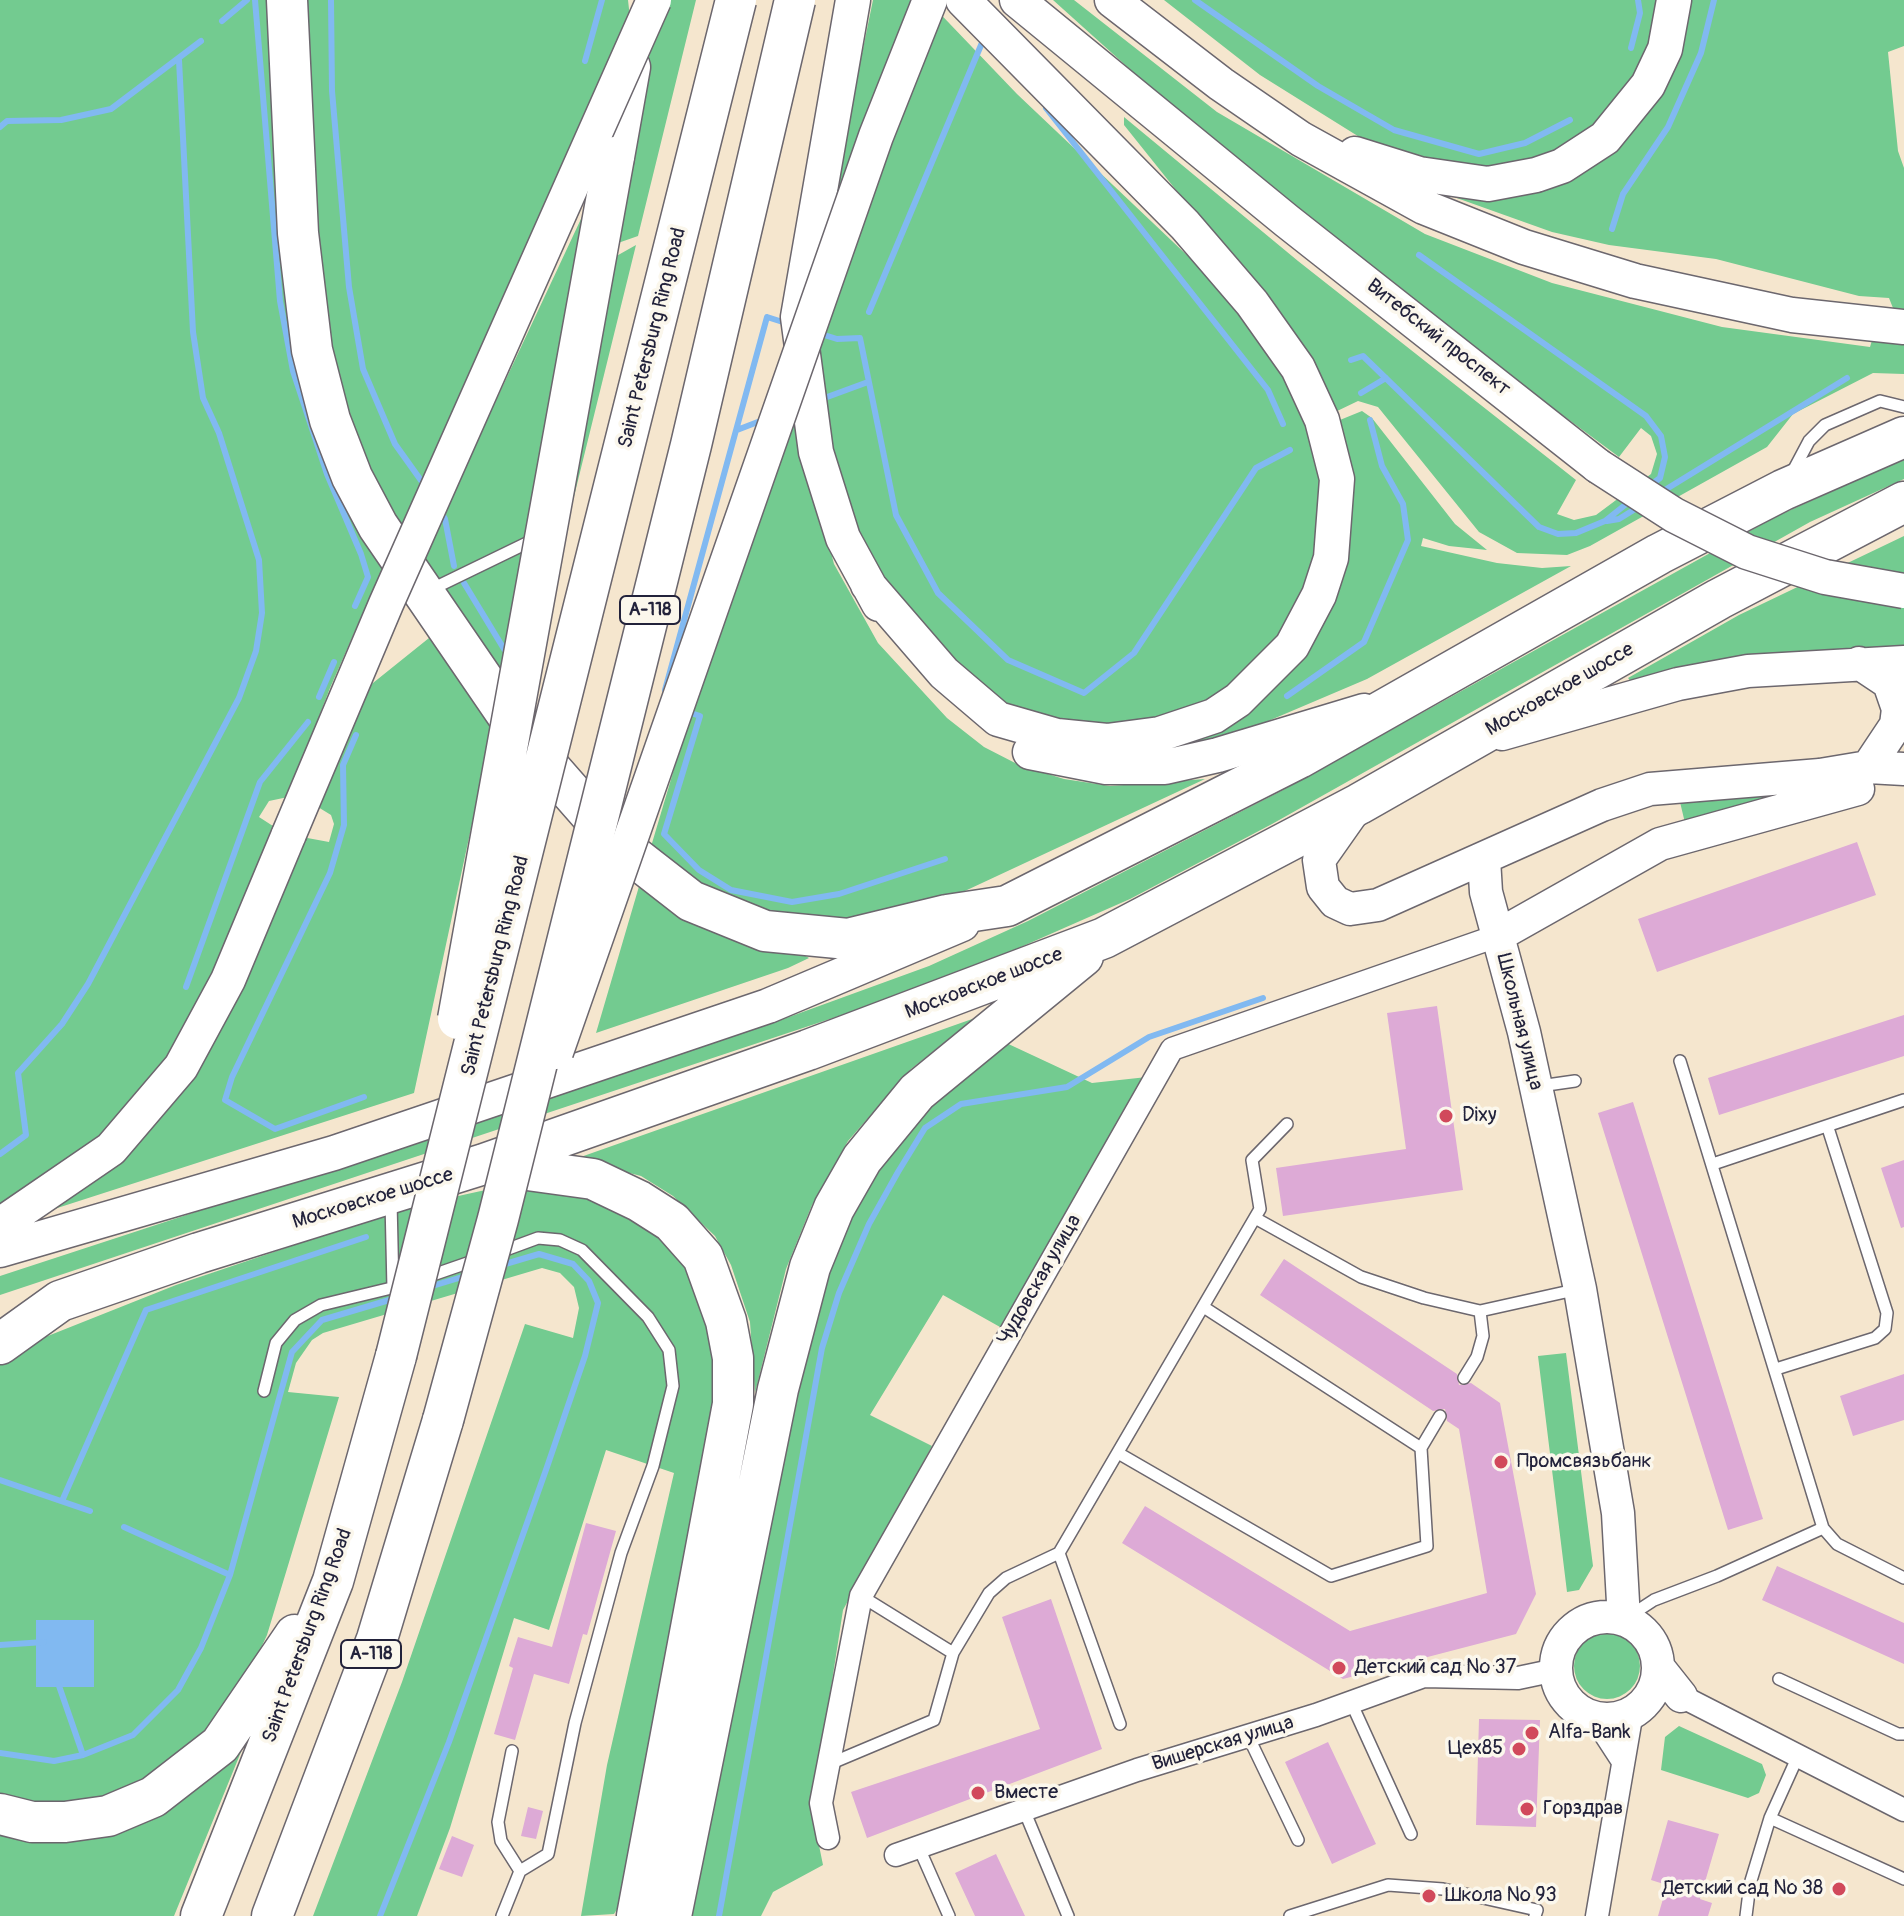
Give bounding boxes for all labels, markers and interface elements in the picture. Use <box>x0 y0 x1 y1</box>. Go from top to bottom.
street label: Saint Petersburg Ring Road <box>614 225 692 451</box>
street label: Витебский проспект <box>1361 274 1515 402</box>
road number: А-118 <box>620 596 680 624</box>
street label: Московское шоссе <box>1482 638 1638 742</box>
street label: Saint Petersburg Ring Road <box>457 853 535 1079</box>
street label: Московское шоссе <box>902 943 1066 1025</box>
street label: Школьная улица <box>1490 951 1548 1093</box>
place label: Dixy <box>1462 1104 1497 1128</box>
marker: Dixy <box>1437 1107 1455 1125</box>
street label: Московское шоссе <box>290 1163 456 1235</box>
street label: Чудовская улица <box>993 1211 1087 1349</box>
place label: Промсвязьбанк <box>1517 1450 1652 1474</box>
marker: Промсвязьбанк <box>1492 1453 1510 1471</box>
street label: Saint Petersburg Ring Road <box>258 1526 358 1746</box>
road number: А-118 <box>341 1640 401 1668</box>
place label: Детский сад № 37 <box>1355 1656 1516 1680</box>
marker: Детский сад № 37 <box>1330 1659 1348 1677</box>
street label: Вишерская улица <box>1149 1711 1297 1777</box>
place label: Alfa-Bank <box>1548 1721 1631 1745</box>
marker: Alfa-Bank <box>1523 1724 1541 1742</box>
place label: Цех85 <box>1448 1737 1503 1761</box>
marker: Цех85 <box>1510 1740 1528 1758</box>
place label: Вместе <box>994 1781 1058 1805</box>
marker: Вместе <box>969 1784 987 1802</box>
place label: Горздрав <box>1543 1797 1623 1821</box>
marker: Горздрав <box>1518 1800 1536 1818</box>
place label: Детский сад № 38 <box>1662 1877 1823 1901</box>
marker: Детский сад № 38 <box>1830 1880 1848 1898</box>
place label: Школа № 93 <box>1445 1884 1557 1908</box>
marker: Школа № 93 <box>1420 1887 1438 1905</box>

